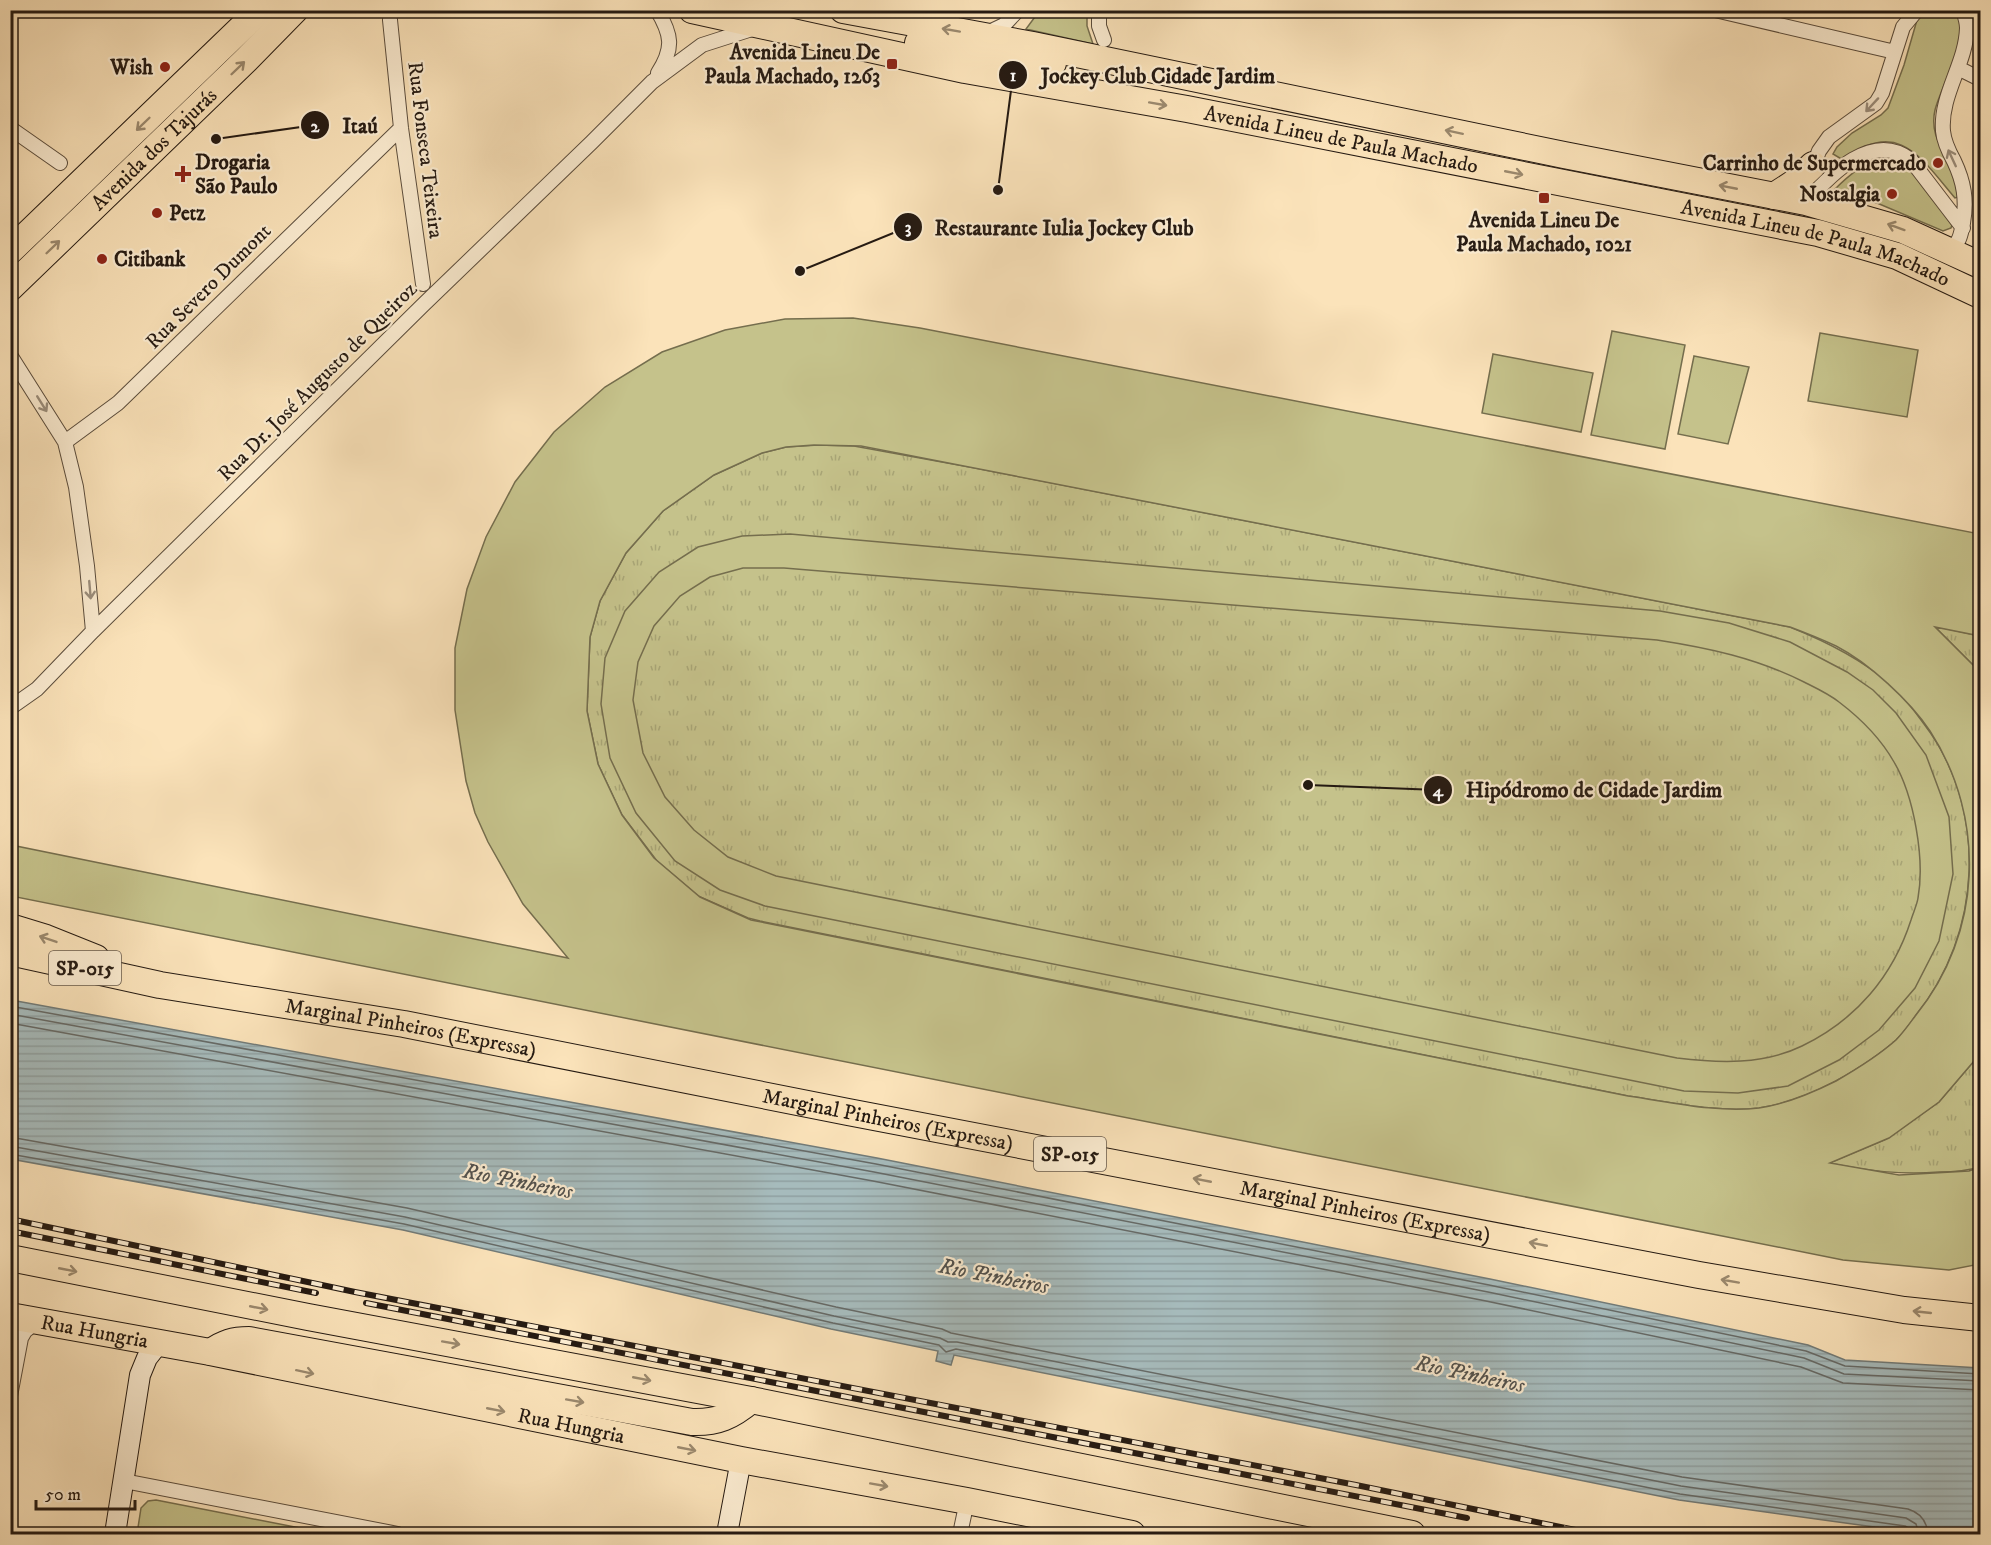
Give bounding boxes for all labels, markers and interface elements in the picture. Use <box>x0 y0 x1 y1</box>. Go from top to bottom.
one-way arrow <box>941 25 961 36</box>
place label: Avenida Lineu De Paula Machado, 1263 <box>704 40 880 90</box>
place label: Wish <box>109 55 154 81</box>
callout: Jockey Club Cidade Jardim <box>998 55 1287 95</box>
marker: Avenida Lineu De Paula Machado, 1263 <box>885 57 899 71</box>
marker: Wish <box>158 60 172 74</box>
street label: Rua Fonseca Teixeira <box>401 60 449 240</box>
one-way arrow <box>231 61 246 75</box>
text: Jockey Club Cidade Jardim <box>1038 63 1276 90</box>
text: 1 <box>1010 65 1017 87</box>
street label: Avenida dos Tajurás <box>86 83 223 217</box>
one-way arrow <box>1865 97 1879 112</box>
one-way arrow <box>1148 99 1168 110</box>
street label: Avenida Lineu de Paula Machado <box>1202 101 1480 180</box>
callout: Itaú <box>300 105 390 145</box>
text: Itaú <box>342 113 378 140</box>
one-way arrow <box>135 116 150 131</box>
text: 2 <box>311 116 321 138</box>
one-way arrow <box>1445 126 1464 138</box>
one-way arrow <box>1946 149 1958 167</box>
place label: Drogaria São Paulo <box>195 150 277 200</box>
place label: Carrinho de Supermercado <box>1703 151 1926 177</box>
marker: Carrinho de Supermercado <box>1931 156 1945 170</box>
marker: Drogaria São Paulo <box>176 167 190 181</box>
one-way arrow <box>1504 168 1524 179</box>
one-way arrow <box>1719 181 1738 192</box>
place label: Nostalgia <box>1799 182 1881 208</box>
marker: Nostalgia <box>1885 187 1899 201</box>
marker: Avenida Lineu De Paula Machado, 1021 <box>1537 191 1551 205</box>
street label: Avenida Lineu de Paula Machado <box>1679 194 1954 293</box>
place label: Petz <box>169 201 206 227</box>
marker: Petz <box>150 206 164 220</box>
callout: Restaurante Iulia Jockey Club <box>893 207 1206 247</box>
place label: Avenida Lineu De Paula Machado, 1021 <box>1456 208 1632 258</box>
text: Restaurante Iulia Jockey Club <box>934 215 1194 242</box>
text: 3 <box>905 217 912 239</box>
street label: Rua Severo Dumont <box>140 218 277 355</box>
one-way arrow <box>1887 221 1906 232</box>
one-way arrow <box>45 240 60 254</box>
place label: Citibank <box>114 247 186 273</box>
marker: Citibank <box>95 252 109 266</box>
street label: Rua Dr. José Augusto de Queiroz <box>213 277 423 487</box>
one-way arrow <box>35 396 48 413</box>
one-way arrow <box>84 580 95 600</box>
callout: Hipódromo de Cidade Jardim <box>1423 770 1734 810</box>
text: Hipódromo de Cidade Jardim <box>1466 777 1723 804</box>
text: 4 <box>1432 780 1444 802</box>
one-way arrow <box>39 932 58 943</box>
road number: SP-015 <box>49 951 121 985</box>
street label: Marginal Pinheiros (Expressa) <box>283 993 539 1064</box>
street label: Marginal Pinheiros (Expressa) <box>760 1083 1015 1157</box>
road number: SP-015 <box>1034 1137 1106 1171</box>
water label: Rio Pinheiros <box>460 1157 576 1206</box>
one-way arrow <box>1193 1174 1213 1185</box>
street label: Marginal Pinheiros (Expressa) <box>1237 1175 1493 1249</box>
one-way arrow <box>1529 1238 1549 1249</box>
water label: Rio Pinheiros <box>936 1252 1052 1301</box>
one-way arrow <box>57 1265 77 1276</box>
one-way arrow <box>1721 1275 1740 1286</box>
one-way arrow <box>249 1303 268 1314</box>
one-way arrow <box>1913 1306 1933 1317</box>
street label: Rua Hungria <box>39 1310 150 1355</box>
one-way arrow <box>440 1338 460 1349</box>
water label: Rio Pinheiros <box>1412 1349 1528 1399</box>
one-way arrow <box>295 1366 314 1378</box>
one-way arrow <box>632 1374 652 1385</box>
one-way arrow <box>565 1396 584 1407</box>
street label: Rua Hungria <box>515 1403 627 1450</box>
one-way arrow <box>486 1405 505 1416</box>
one-way arrow <box>677 1444 696 1455</box>
scale bar <box>36 1473 135 1511</box>
one-way arrow <box>868 1480 888 1491</box>
text: 50 m <box>45 1484 81 1506</box>

